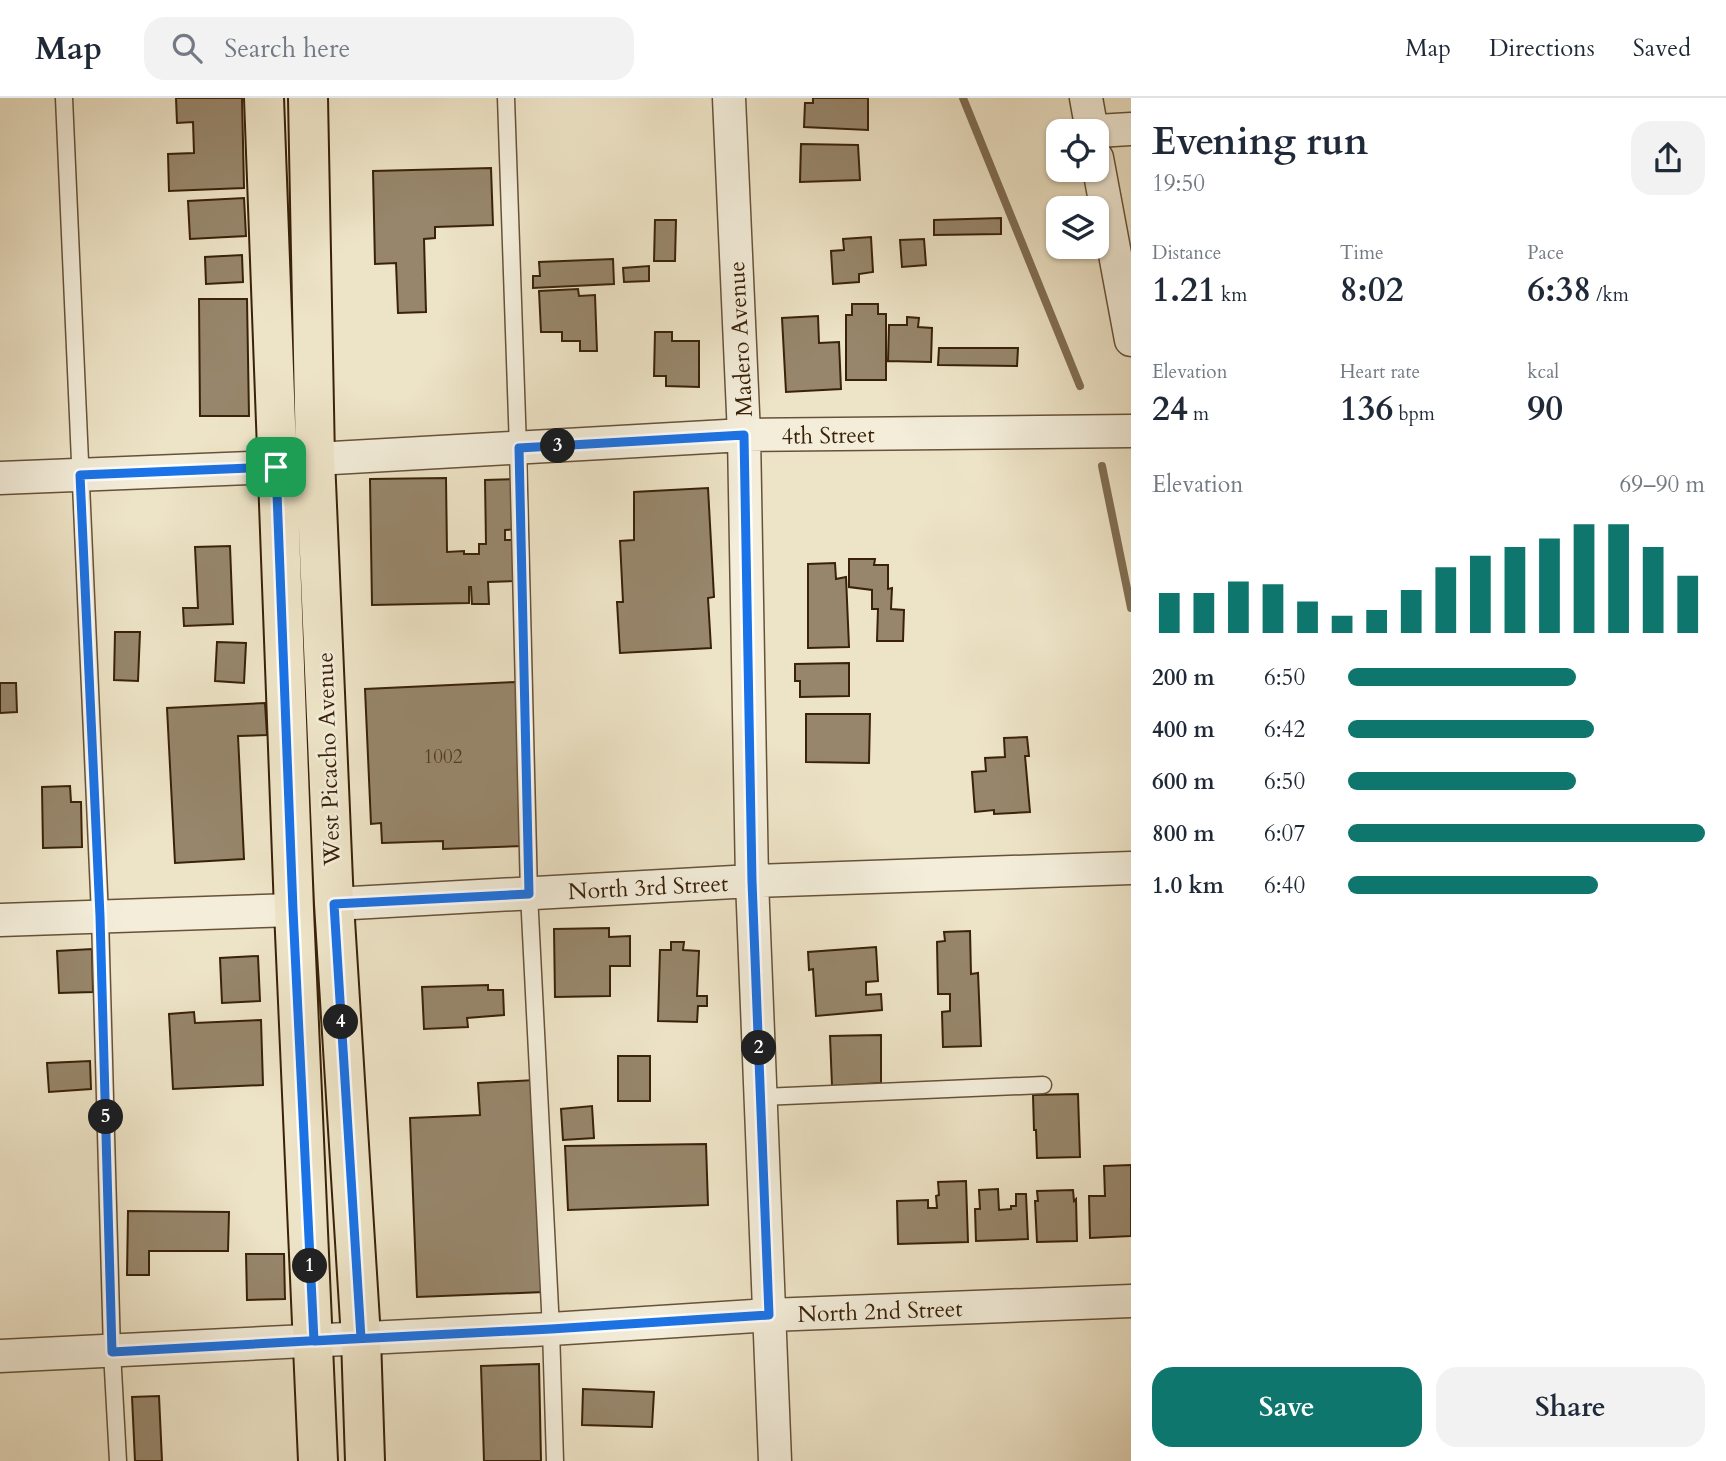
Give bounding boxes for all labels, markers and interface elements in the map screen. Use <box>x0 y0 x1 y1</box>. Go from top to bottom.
search box <box>144 17 634 80</box>
text: Map <box>35 26 102 71</box>
icon: search <box>168 29 206 67</box>
text: Search here <box>224 31 350 66</box>
text: Map <box>1405 32 1451 65</box>
text: Directions <box>1489 32 1595 65</box>
text: Saved <box>1633 32 1691 65</box>
text: Evening run <box>1152 116 1368 168</box>
map controls <box>1046 119 1109 259</box>
button: locate <box>1046 119 1109 182</box>
button: share <box>1631 121 1705 195</box>
text: 19:50 <box>1152 168 1205 199</box>
button: layers <box>1046 196 1109 259</box>
text: Distance <box>1152 240 1221 266</box>
text: Time <box>1340 240 1384 266</box>
text: Pace <box>1527 240 1564 266</box>
street label: Madero Avenue <box>721 260 760 418</box>
text: 1.21 <box>1152 266 1216 314</box>
text: 8:02 <box>1340 266 1404 314</box>
text: 6:38 <box>1527 266 1591 314</box>
text: km <box>1216 282 1247 308</box>
text: /km <box>1591 282 1629 308</box>
text: Elevation <box>1152 359 1227 385</box>
text: Heart rate <box>1340 359 1420 385</box>
text: kcal <box>1527 359 1559 385</box>
text: 24 <box>1152 385 1188 433</box>
text: 136 <box>1340 385 1393 433</box>
text: 90 <box>1527 385 1563 433</box>
text: m <box>1188 401 1209 427</box>
text: bpm <box>1393 401 1435 427</box>
street label: 4th Street <box>781 419 875 452</box>
pin: 3 <box>540 428 576 464</box>
text: 3 <box>553 432 562 458</box>
pin <box>246 437 306 497</box>
icon: arrive <box>257 448 295 486</box>
text: Elevation <box>1152 469 1243 500</box>
text: 69–90 m <box>1620 469 1705 500</box>
street label: West Picacho Avenue <box>309 652 348 867</box>
text: 200 m <box>1152 662 1215 693</box>
text: 6:50 <box>1264 662 1305 693</box>
text: 400 m <box>1152 714 1215 745</box>
text: 6:42 <box>1264 714 1305 745</box>
house number: 1002 <box>424 744 463 770</box>
text: 600 m <box>1152 766 1215 797</box>
text: 6:50 <box>1264 766 1305 797</box>
text: 800 m <box>1152 818 1215 849</box>
text: 6:07 <box>1264 818 1305 849</box>
street label: North 3rd Street <box>567 868 729 907</box>
text: 1.0 km <box>1152 870 1224 901</box>
text: 6:40 <box>1264 870 1305 901</box>
pin: 4 <box>324 1004 358 1040</box>
text: 4 <box>336 1008 345 1034</box>
pin: 2 <box>742 1030 776 1066</box>
text: 2 <box>754 1034 763 1060</box>
pin: 5 <box>88 1100 124 1134</box>
text: 5 <box>101 1103 110 1129</box>
pin: 1 <box>292 1248 328 1284</box>
text: 1 <box>305 1252 314 1278</box>
street label: North 2nd Street <box>797 1293 963 1330</box>
button: Save <box>1152 1367 1422 1447</box>
button: Share <box>1436 1367 1705 1447</box>

